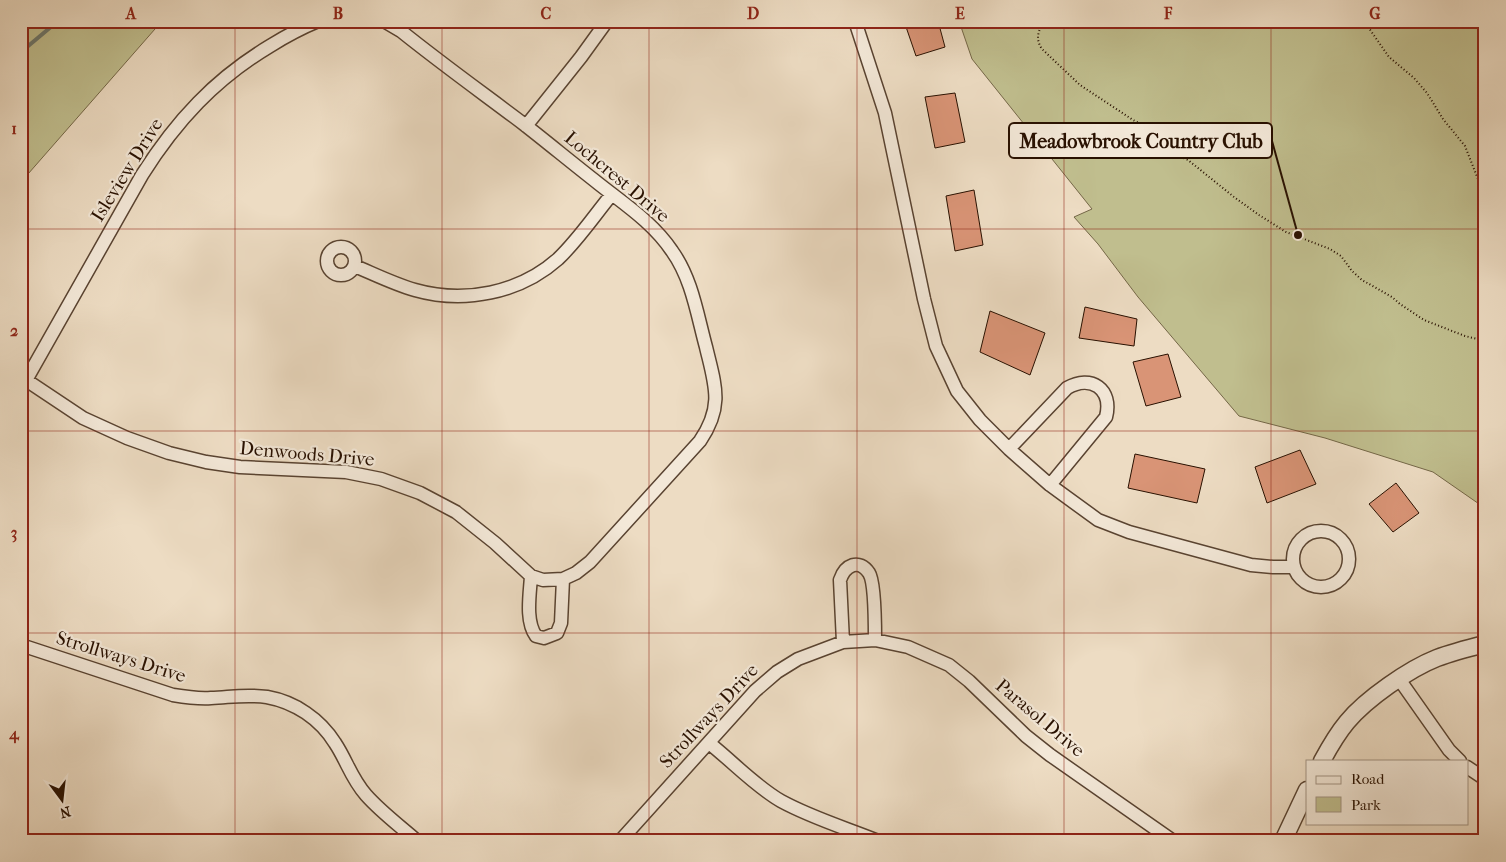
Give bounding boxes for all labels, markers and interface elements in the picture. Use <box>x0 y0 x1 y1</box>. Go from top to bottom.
text: A <box>125 4 137 23</box>
text: B <box>333 4 343 23</box>
text: C <box>541 4 552 23</box>
text: D <box>747 4 759 23</box>
text: E <box>955 4 965 23</box>
text: F <box>1163 4 1173 23</box>
text: G <box>1369 4 1381 23</box>
street label: Isleview Drive <box>87 114 167 226</box>
text: 1 <box>11 119 17 138</box>
callout: Meadowbrook Country Club <box>1009 123 1272 158</box>
street label: Lochcrest Drive <box>560 127 674 227</box>
text: Meadowbrook Country Club <box>1018 130 1263 153</box>
text: 2 <box>10 321 18 340</box>
street label: Denwoods Drive <box>239 437 375 471</box>
text: 3 <box>11 523 17 543</box>
street label: Strollways Drive <box>54 627 188 687</box>
street label: Strollways Drive <box>655 659 763 773</box>
street label: Parasol Drive <box>991 674 1089 762</box>
text: 4 <box>8 724 20 744</box>
legend <box>1306 760 1468 824</box>
text: Road <box>1351 770 1385 788</box>
north arrow <box>38 774 88 824</box>
text: Park <box>1351 796 1381 814</box>
text: N <box>58 802 73 822</box>

